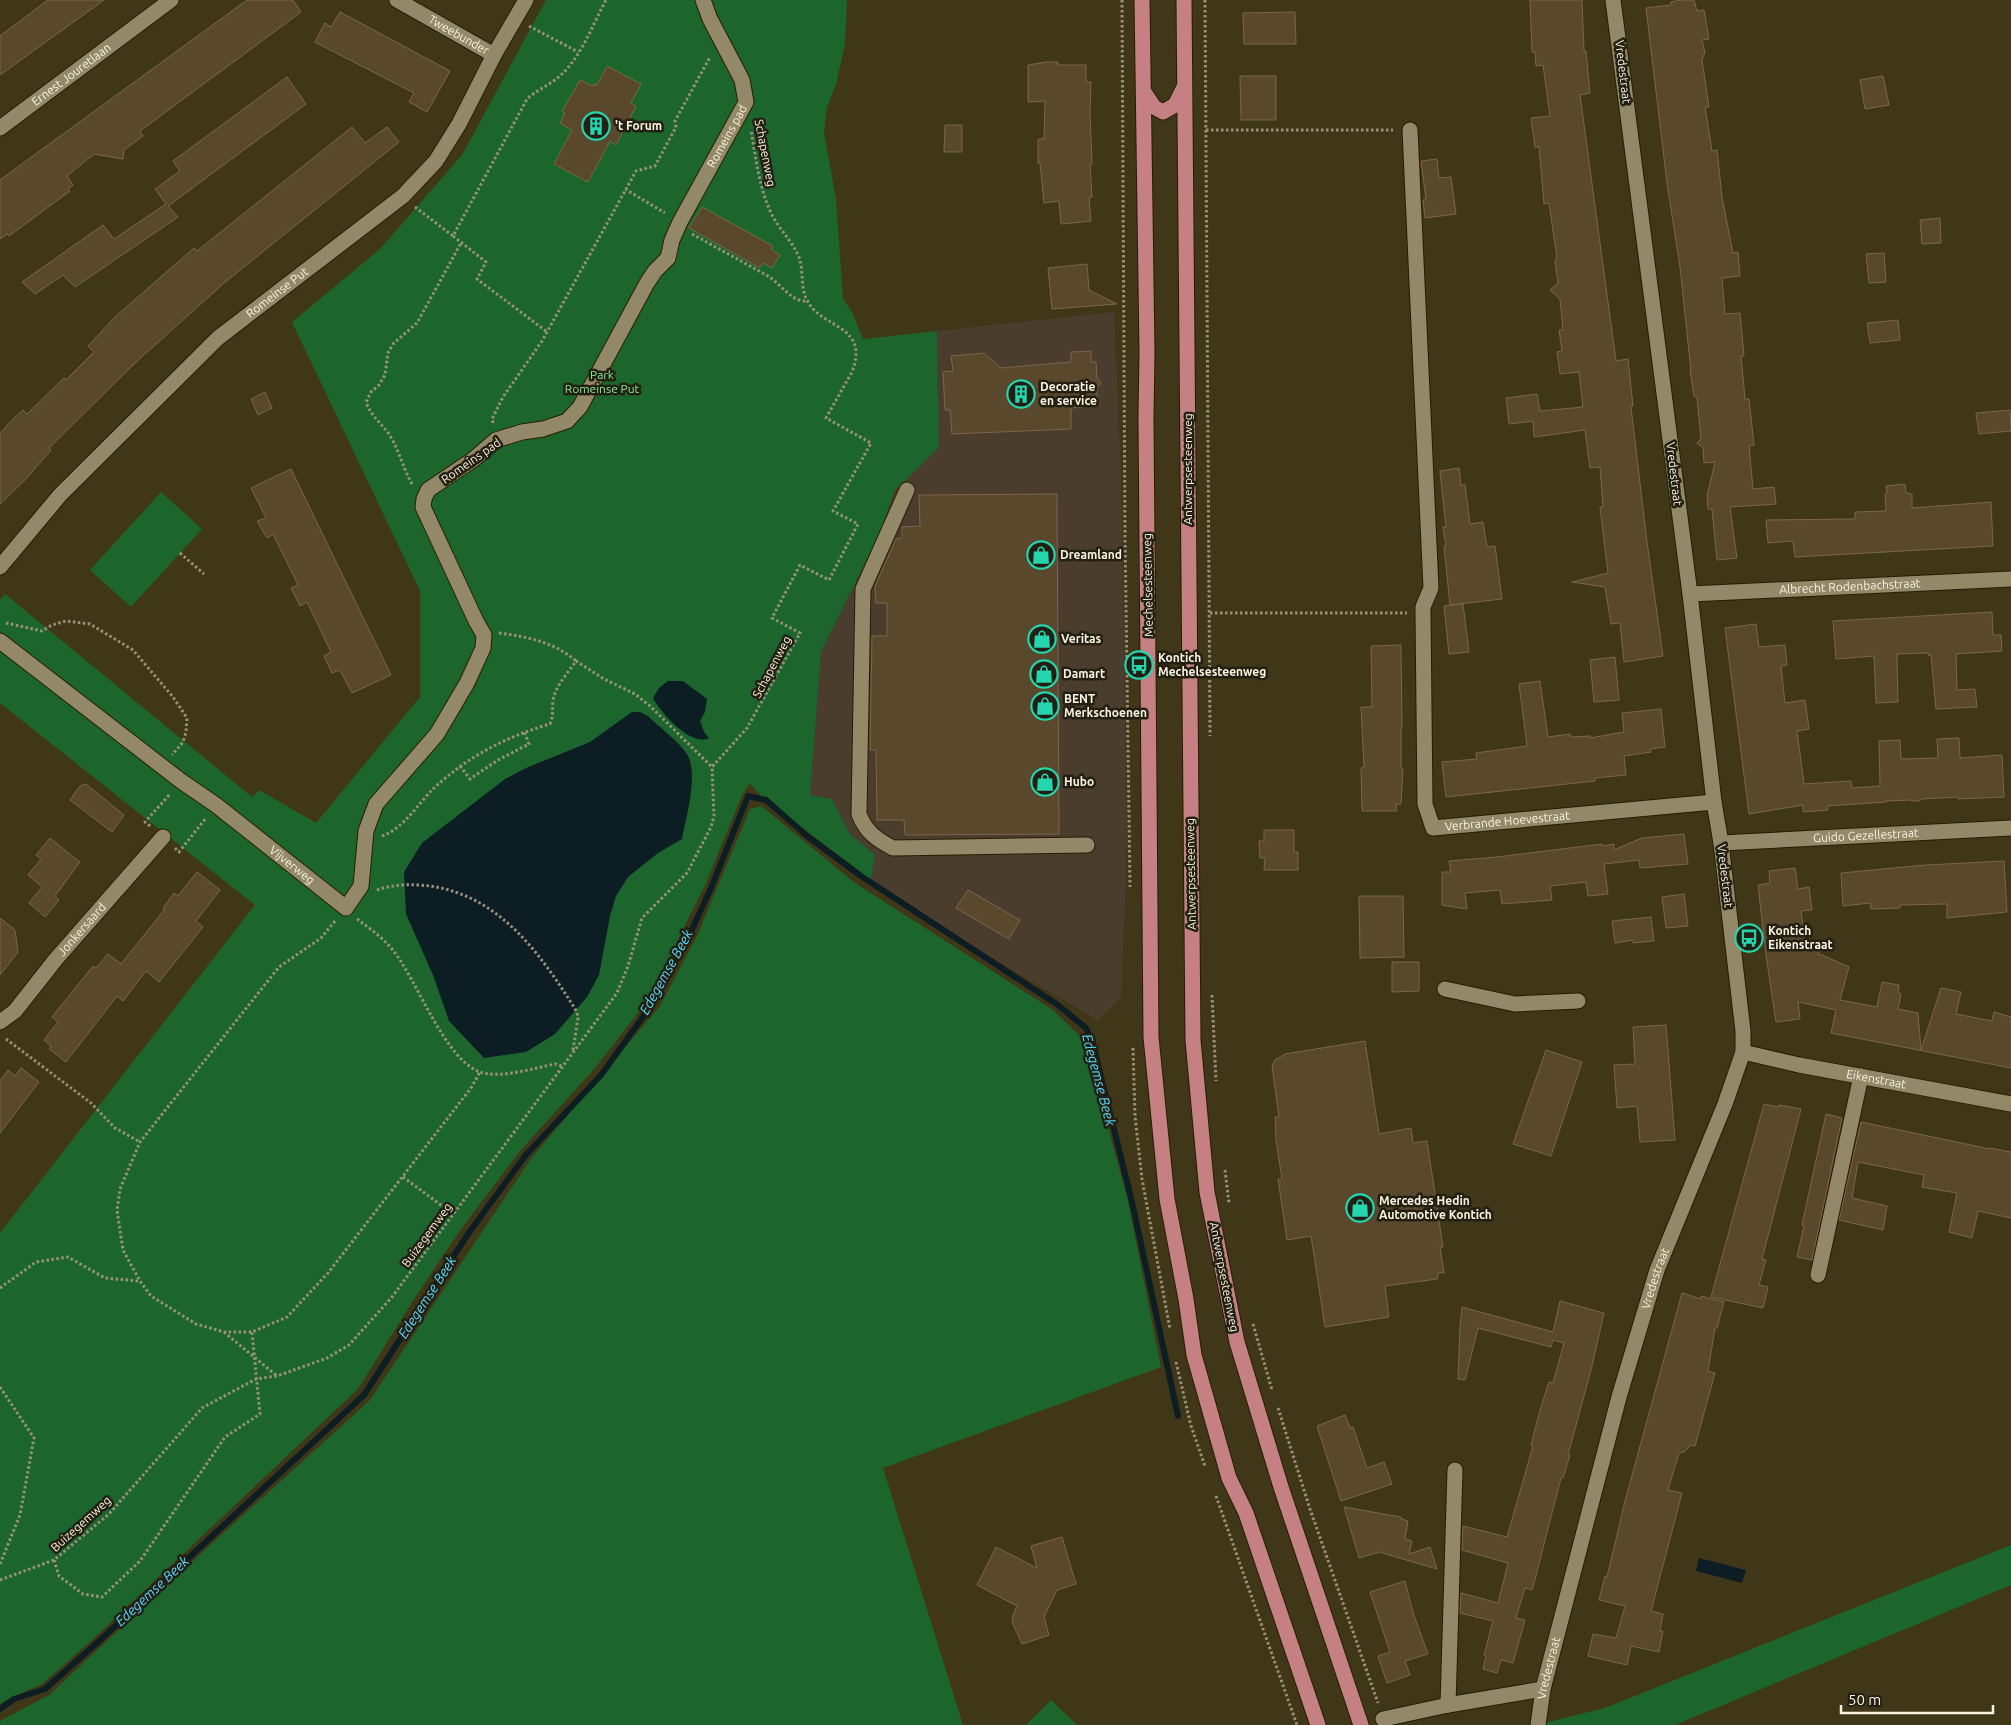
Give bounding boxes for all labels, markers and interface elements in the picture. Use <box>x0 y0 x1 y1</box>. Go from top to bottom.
street label: Tweebunder <box>426 12 492 57</box>
street label: Ernest Jouretlaan <box>29 40 113 108</box>
street label: Vredestraat <box>1613 40 1634 105</box>
street label: Romeins pad <box>704 103 749 170</box>
building icon: 't Forum <box>581 111 611 141</box>
street label: Schapenweg <box>753 118 778 188</box>
place label: 't Forum <box>615 119 662 132</box>
street label: Romeinse Put <box>243 264 311 320</box>
park label: Park Romeinse Put <box>565 368 640 395</box>
building icon: Decoratie en service <box>1006 379 1036 409</box>
place label: Decoratie en service <box>1040 380 1097 407</box>
street label: Antwerpsesteenweg <box>1181 413 1194 525</box>
street label: Romeins pad <box>439 435 503 486</box>
street label: Vredestraat <box>1664 442 1685 507</box>
street label: Mechelsesteenweg <box>1140 533 1155 637</box>
shop icon: Dreamland <box>1026 540 1056 570</box>
place label: Dreamland <box>1060 548 1122 561</box>
street label: Albrecht Rodenbachstraat <box>1779 576 1921 596</box>
shop icon: Veritas <box>1027 624 1057 654</box>
place label: Veritas <box>1061 632 1101 645</box>
street label: Schapenweg <box>750 634 793 700</box>
bus stop icon: Kontich Mechelsesteenweg <box>1124 650 1154 680</box>
place label: Kontich Mechelsesteenweg <box>1158 651 1266 678</box>
shop icon: Damart <box>1029 659 1059 689</box>
place label: Damart <box>1063 667 1105 680</box>
shop icon: BENT Merkschoenen <box>1030 691 1060 721</box>
place label: BENT Merkschoenen <box>1064 692 1147 719</box>
shop icon: Hubo <box>1030 767 1060 797</box>
place label: Hubo <box>1064 775 1094 788</box>
street label: Verbrande Hoevestraat <box>1444 808 1571 833</box>
street label: Antwerpsesteenweg <box>1183 818 1198 930</box>
street label: Guido Gezellestraat <box>1813 826 1919 844</box>
street label: Vijverweg <box>267 843 317 887</box>
street label: Vredestraat <box>1715 844 1736 909</box>
street label: Jonkersaard <box>55 900 108 958</box>
bus stop icon: Kontich Eikenstraat <box>1734 923 1764 953</box>
place label: Kontich Eikenstraat <box>1768 924 1833 951</box>
water label: Edegemse Beek <box>636 926 696 1017</box>
water label: Edegemse Beek <box>1079 1032 1119 1129</box>
street label: Eikenstraat <box>1845 1067 1908 1091</box>
shop icon: Mercedes Hedin Automotive Kontich <box>1345 1193 1375 1223</box>
place label: Mercedes Hedin Automotive Kontich <box>1379 1194 1492 1221</box>
street label: Buizegemweg <box>399 1200 454 1269</box>
street label: Antwerpsesteenweg <box>1207 1221 1242 1333</box>
street label: Vredestraat <box>1639 1246 1671 1311</box>
water label: Edegemse Beek <box>394 1252 460 1341</box>
street label: Buizegemweg <box>48 1493 113 1554</box>
water label: Edegemse Beek <box>112 1552 193 1629</box>
street label: Vredestraat <box>1535 1635 1562 1700</box>
scale bar <box>1841 1682 1994 1714</box>
text: 50 m <box>1848 1691 1881 1708</box>

